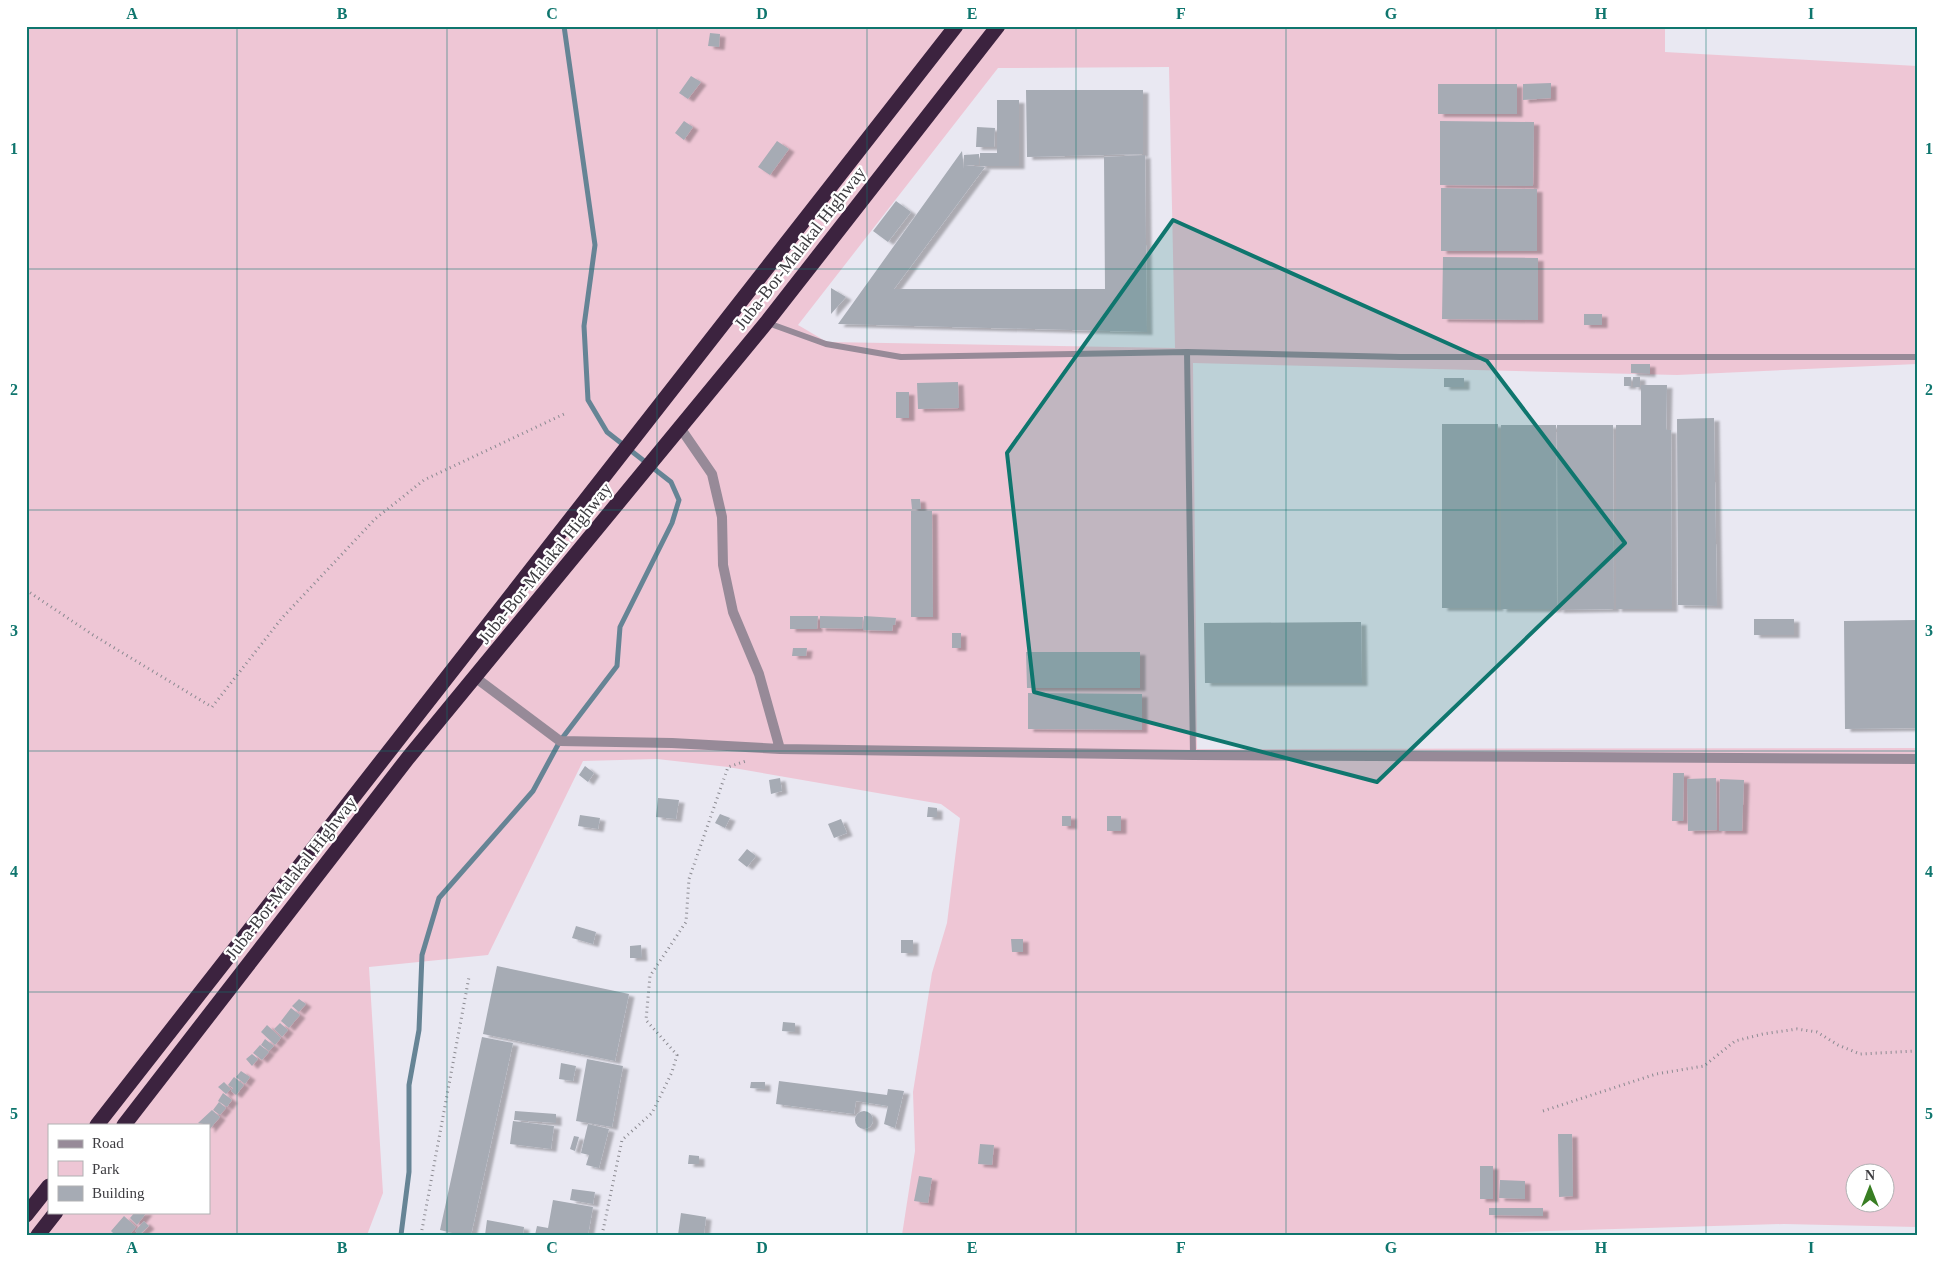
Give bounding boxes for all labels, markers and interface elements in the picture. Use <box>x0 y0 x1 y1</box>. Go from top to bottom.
text: A <box>126 5 138 22</box>
text: B <box>337 5 348 22</box>
text: C <box>546 5 558 22</box>
text: D <box>756 5 768 22</box>
text: E <box>967 5 977 22</box>
text: F <box>1176 5 1186 22</box>
text: G <box>1385 5 1398 22</box>
text: H <box>1595 5 1608 22</box>
text: I <box>1808 5 1814 22</box>
text: 1 <box>10 140 18 157</box>
text: 1 <box>1925 140 1933 157</box>
street label: Juba-Bor-Malakal Highway <box>730 163 870 333</box>
text: 2 <box>10 381 18 398</box>
text: 2 <box>1925 381 1933 398</box>
street label: Juba-Bor-Malakal Highway <box>474 479 616 647</box>
text: 3 <box>10 622 18 639</box>
text: 3 <box>1925 622 1933 639</box>
street label: Juba-Bor-Malakal Highway <box>221 793 361 963</box>
text: 4 <box>10 863 18 880</box>
text: 4 <box>1925 863 1933 880</box>
text: 5 <box>10 1105 18 1122</box>
text: 5 <box>1925 1105 1933 1122</box>
legend <box>48 1124 210 1214</box>
text: Road <box>92 1135 124 1151</box>
text: Park <box>92 1161 120 1177</box>
north arrow <box>1846 1164 1896 1214</box>
text: N <box>1865 1168 1875 1183</box>
text: Building <box>92 1185 145 1201</box>
text: A <box>126 1239 138 1256</box>
text: B <box>337 1239 348 1256</box>
text: C <box>546 1239 558 1256</box>
text: D <box>756 1239 768 1256</box>
text: E <box>967 1239 977 1256</box>
text: F <box>1176 1239 1186 1256</box>
text: G <box>1385 1239 1398 1256</box>
text: H <box>1595 1239 1608 1256</box>
text: I <box>1808 1239 1814 1256</box>

